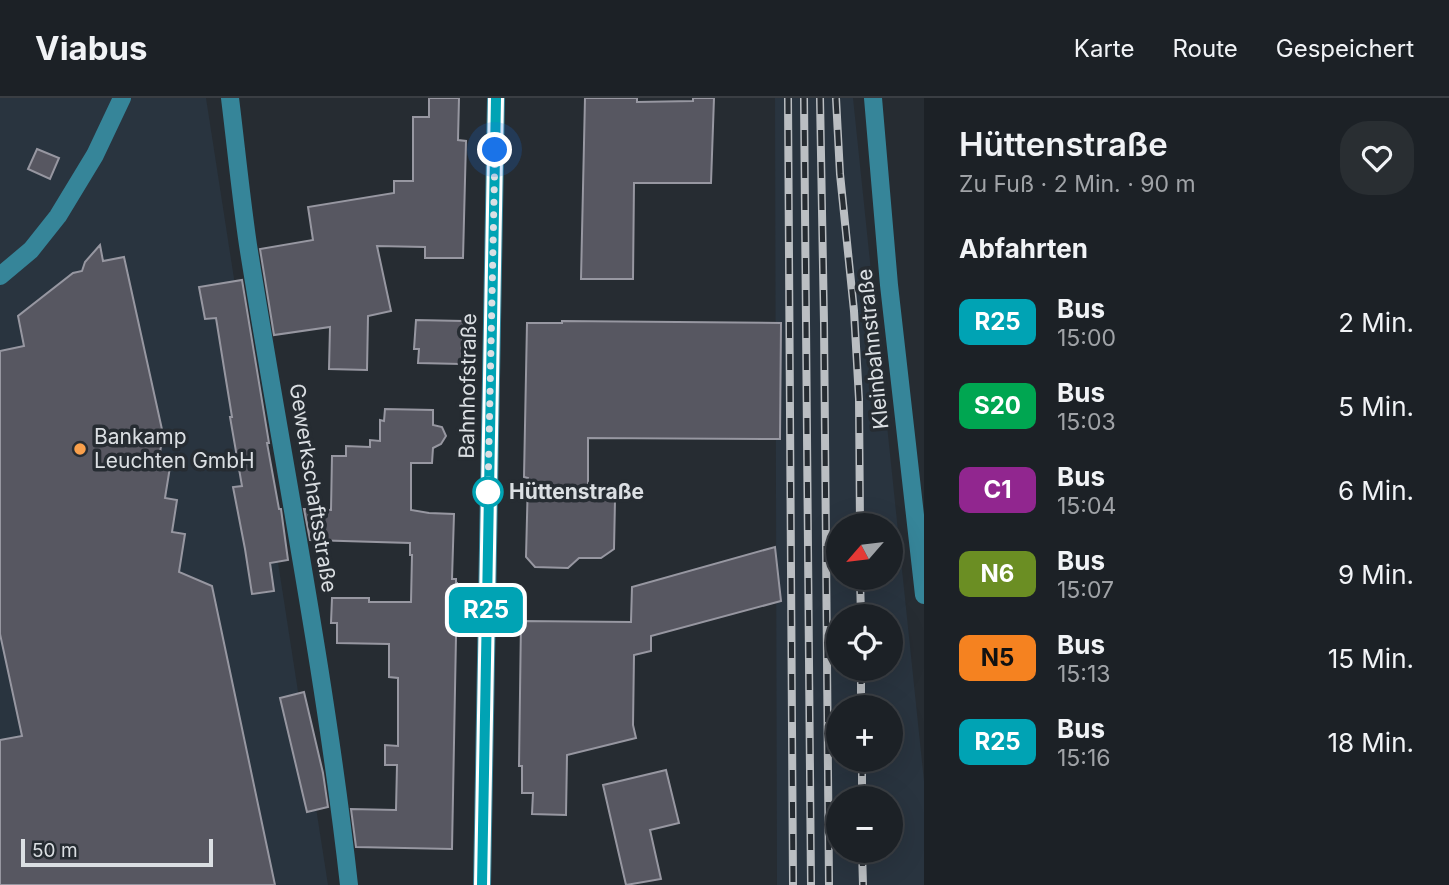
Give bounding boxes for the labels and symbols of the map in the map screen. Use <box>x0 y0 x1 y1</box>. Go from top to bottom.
your location <box>477 132 512 167</box>
street label: Kleinbahnstraße <box>852 267 893 431</box>
street label: Bahnhofstraße <box>454 313 481 459</box>
street label: Gewerkschaftsstraße <box>285 382 342 594</box>
place label: Bankamp Leuchten GmbH <box>94 424 255 473</box>
marker: Bankamp Leuchten GmbH <box>72 441 88 457</box>
marker: Hüttenstraße <box>473 477 503 507</box>
place label: Hüttenstraße <box>509 479 644 504</box>
north arrow <box>826 513 903 590</box>
line badge: R25 <box>446 587 526 633</box>
scale bar <box>21 836 214 868</box>

